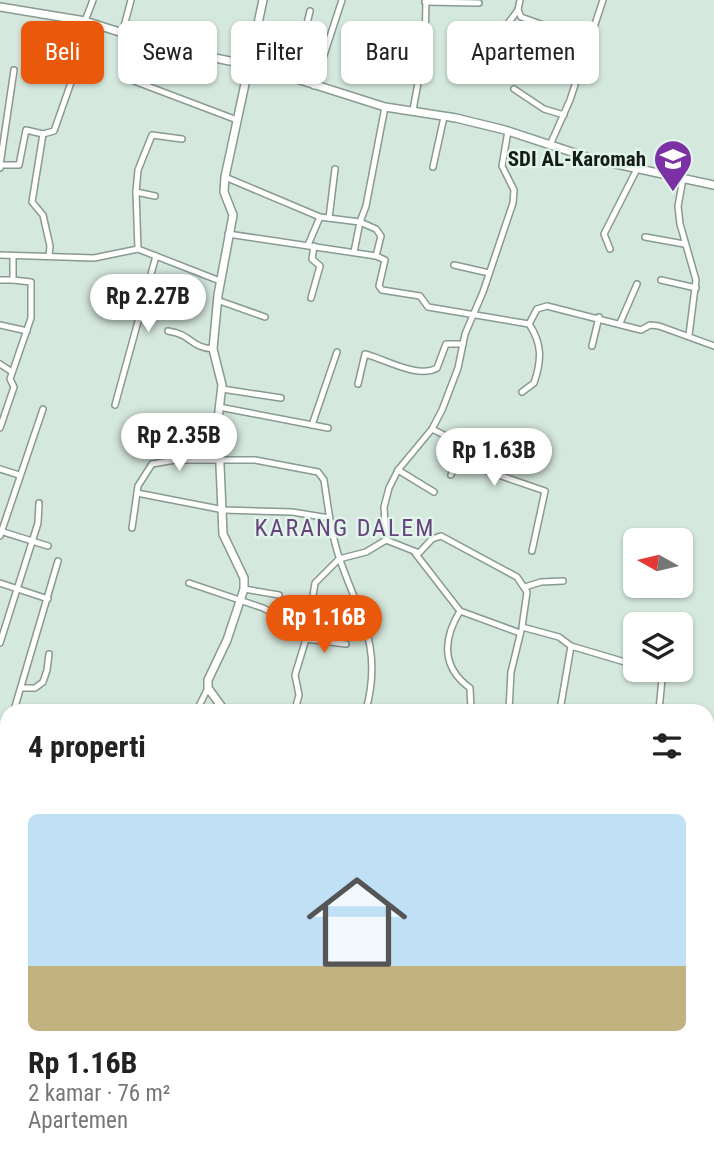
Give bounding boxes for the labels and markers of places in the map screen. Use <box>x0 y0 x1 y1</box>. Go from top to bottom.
school or university icon: SDI AL-Karomah <box>652 138 694 193</box>
place label: SDI AL-Karomah <box>508 147 646 171</box>
pin: Rp 2.27B <box>76 274 220 334</box>
pin: Rp 2.35B <box>107 414 251 473</box>
pin: Rp 1.63B <box>422 428 566 488</box>
pin: Rp 1.16B <box>252 596 396 655</box>

